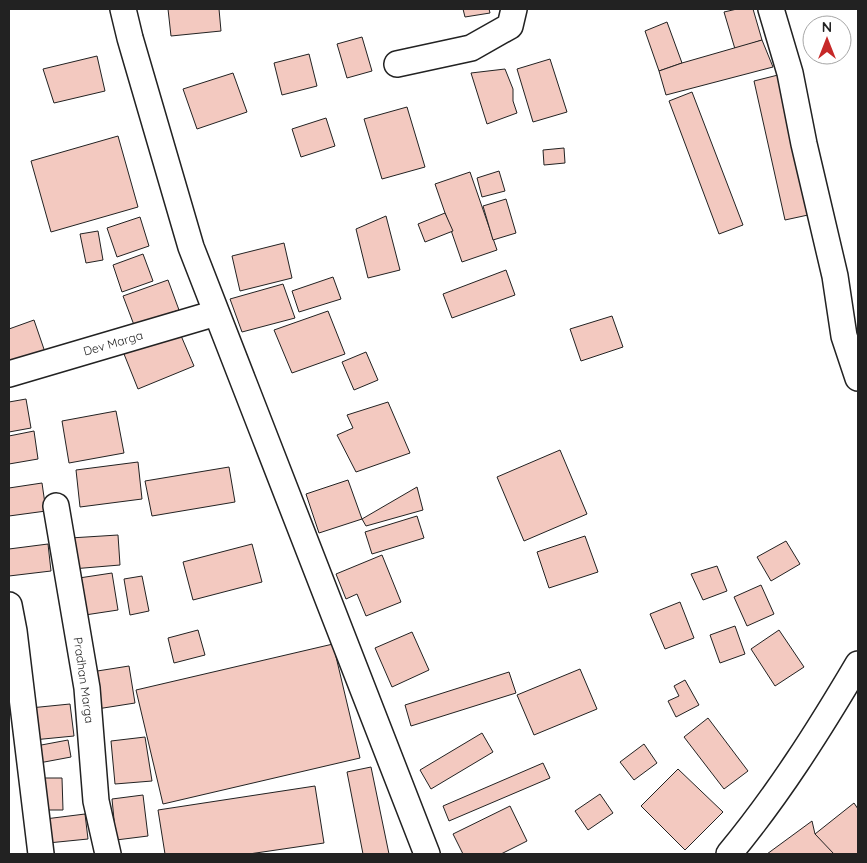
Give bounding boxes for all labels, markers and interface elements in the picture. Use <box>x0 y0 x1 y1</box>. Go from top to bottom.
north arrow <box>802 15 852 65</box>
text: N <box>822 18 832 36</box>
street label: Dev Marga <box>81 327 145 359</box>
street label: Pradhan Marga <box>71 636 97 724</box>

